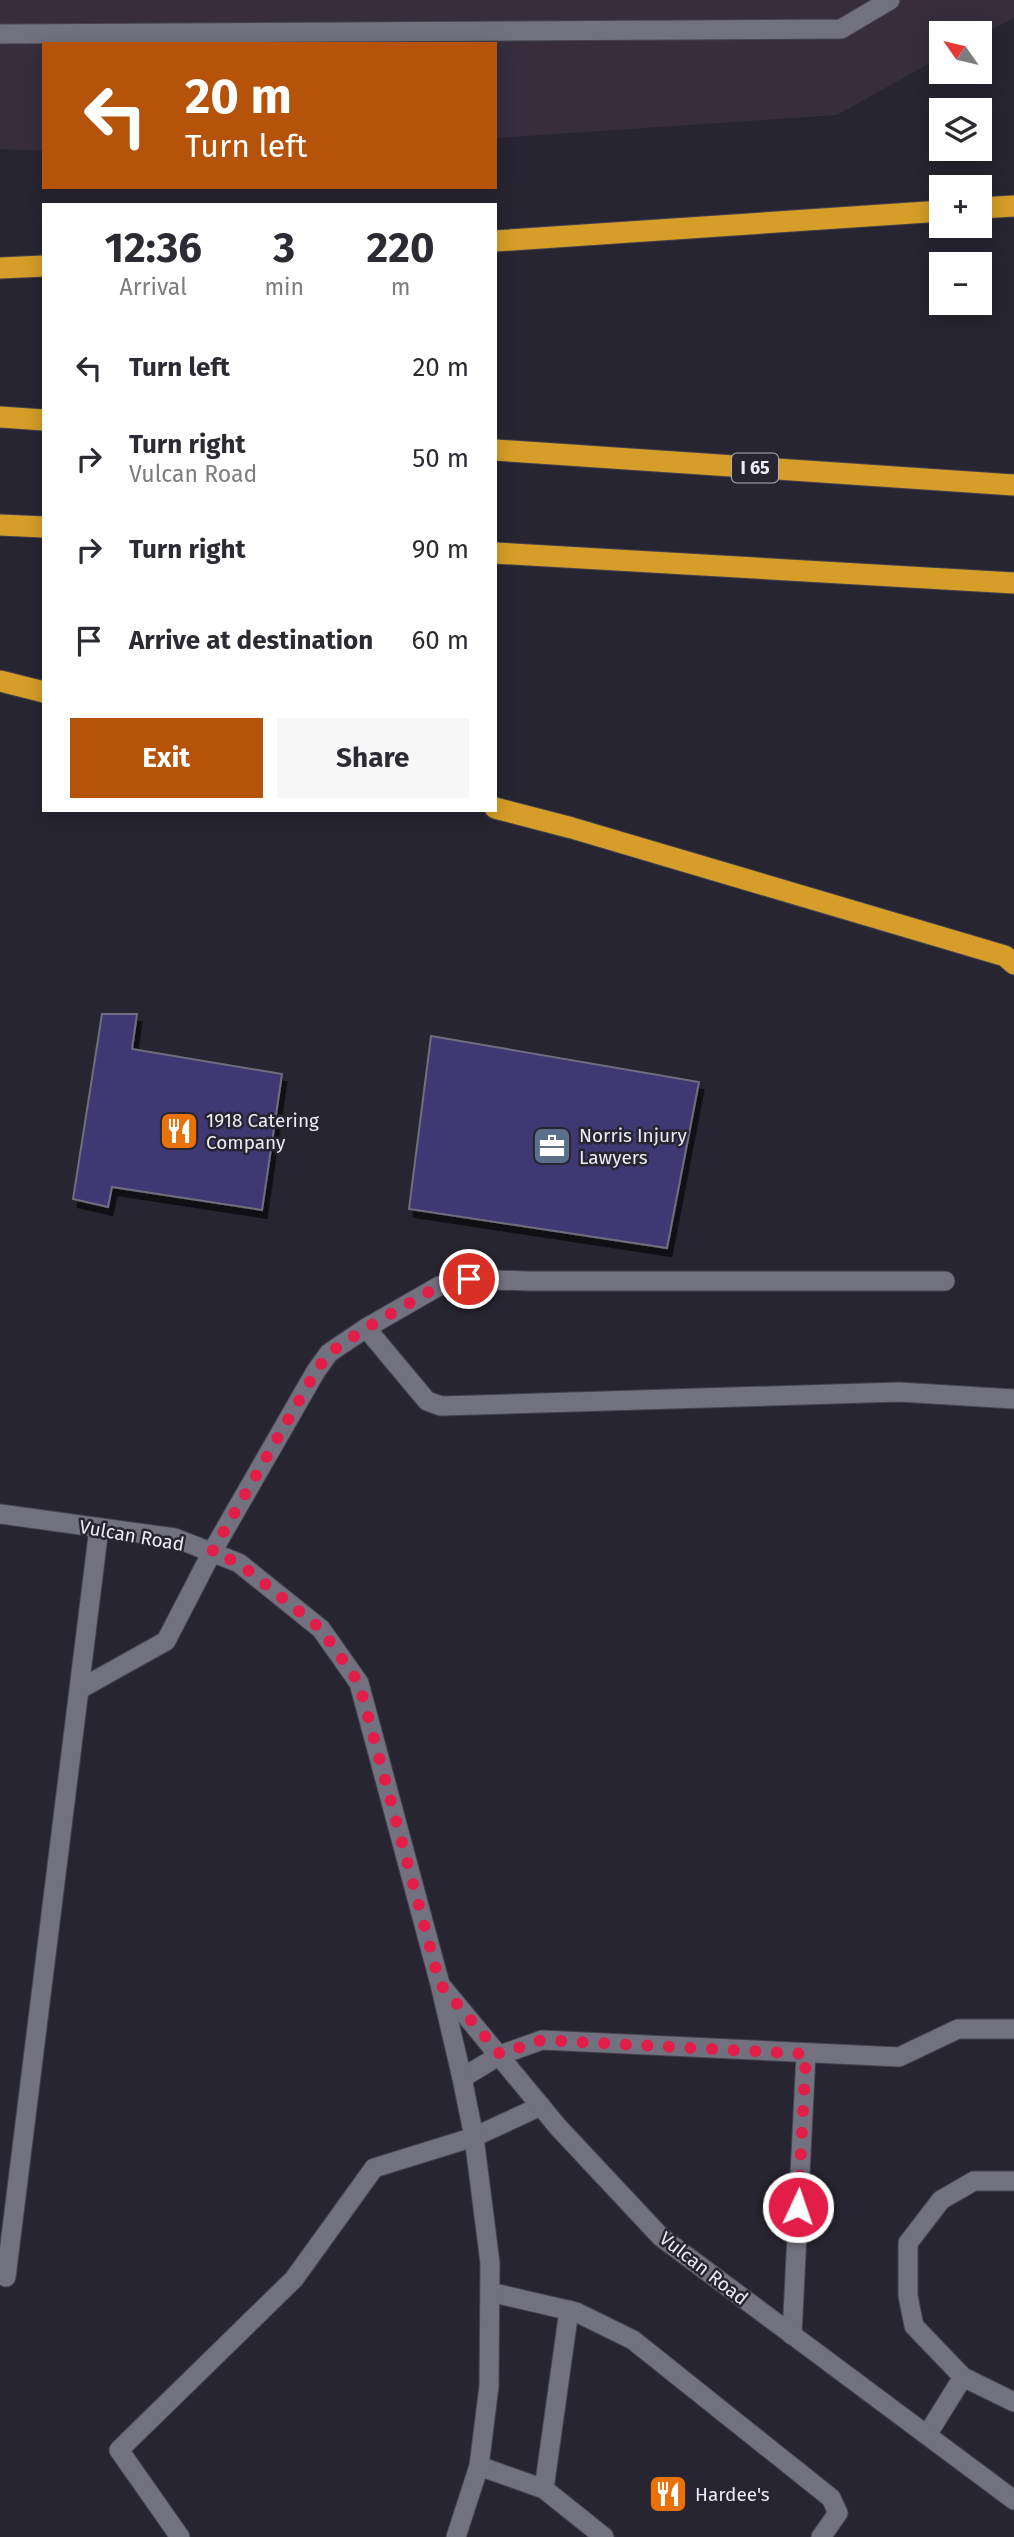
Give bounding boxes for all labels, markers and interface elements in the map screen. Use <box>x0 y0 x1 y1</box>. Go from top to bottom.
north arrow <box>929 21 992 84</box>
map controls <box>929 21 992 315</box>
text: 20 m <box>185 67 292 126</box>
icon: left <box>70 70 161 161</box>
button: layers <box>929 98 992 161</box>
text: Turn left <box>185 127 307 165</box>
button: + <box>929 175 992 238</box>
text: 12:36 <box>104 223 202 273</box>
text: 3 <box>273 223 295 273</box>
text: 220 <box>367 223 435 273</box>
button: − <box>929 252 992 315</box>
text: Arrival <box>120 273 187 301</box>
text: min <box>264 273 304 301</box>
text: m <box>391 273 410 301</box>
icon: left <box>70 349 108 387</box>
text: Turn left <box>129 352 230 383</box>
text: 20 m <box>412 352 469 383</box>
text: Turn right <box>129 429 246 460</box>
icon: right <box>70 440 108 478</box>
text: 50 m <box>412 443 469 474</box>
road number: I 65 <box>732 454 778 482</box>
text: Vulcan Road <box>129 460 257 488</box>
icon: right <box>70 531 108 569</box>
text: Turn right <box>129 534 246 565</box>
text: 90 m <box>412 534 469 565</box>
icon: arrive <box>70 622 108 660</box>
text: Arrive at destination <box>129 625 373 656</box>
text: 60 m <box>411 625 469 656</box>
button: Exit <box>70 718 263 798</box>
button: Share <box>277 718 469 798</box>
place label: 1918 Catering Company <box>206 1109 319 1154</box>
restaurant icon: 1918 Catering Company <box>158 1110 200 1152</box>
place label: Norris Injury Lawyers <box>579 1124 687 1169</box>
office icon: Norris Injury Lawyers <box>531 1125 573 1167</box>
pin <box>439 1249 499 1309</box>
icon: arrive <box>450 1260 488 1298</box>
street label: Vulcan Road <box>78 1515 186 1556</box>
position arrow <box>761 2170 835 2244</box>
street label: Vulcan Road <box>655 2227 753 2310</box>
restaurant icon: Hardee's <box>647 2473 689 2515</box>
place label: Hardee's <box>695 2483 770 2506</box>

